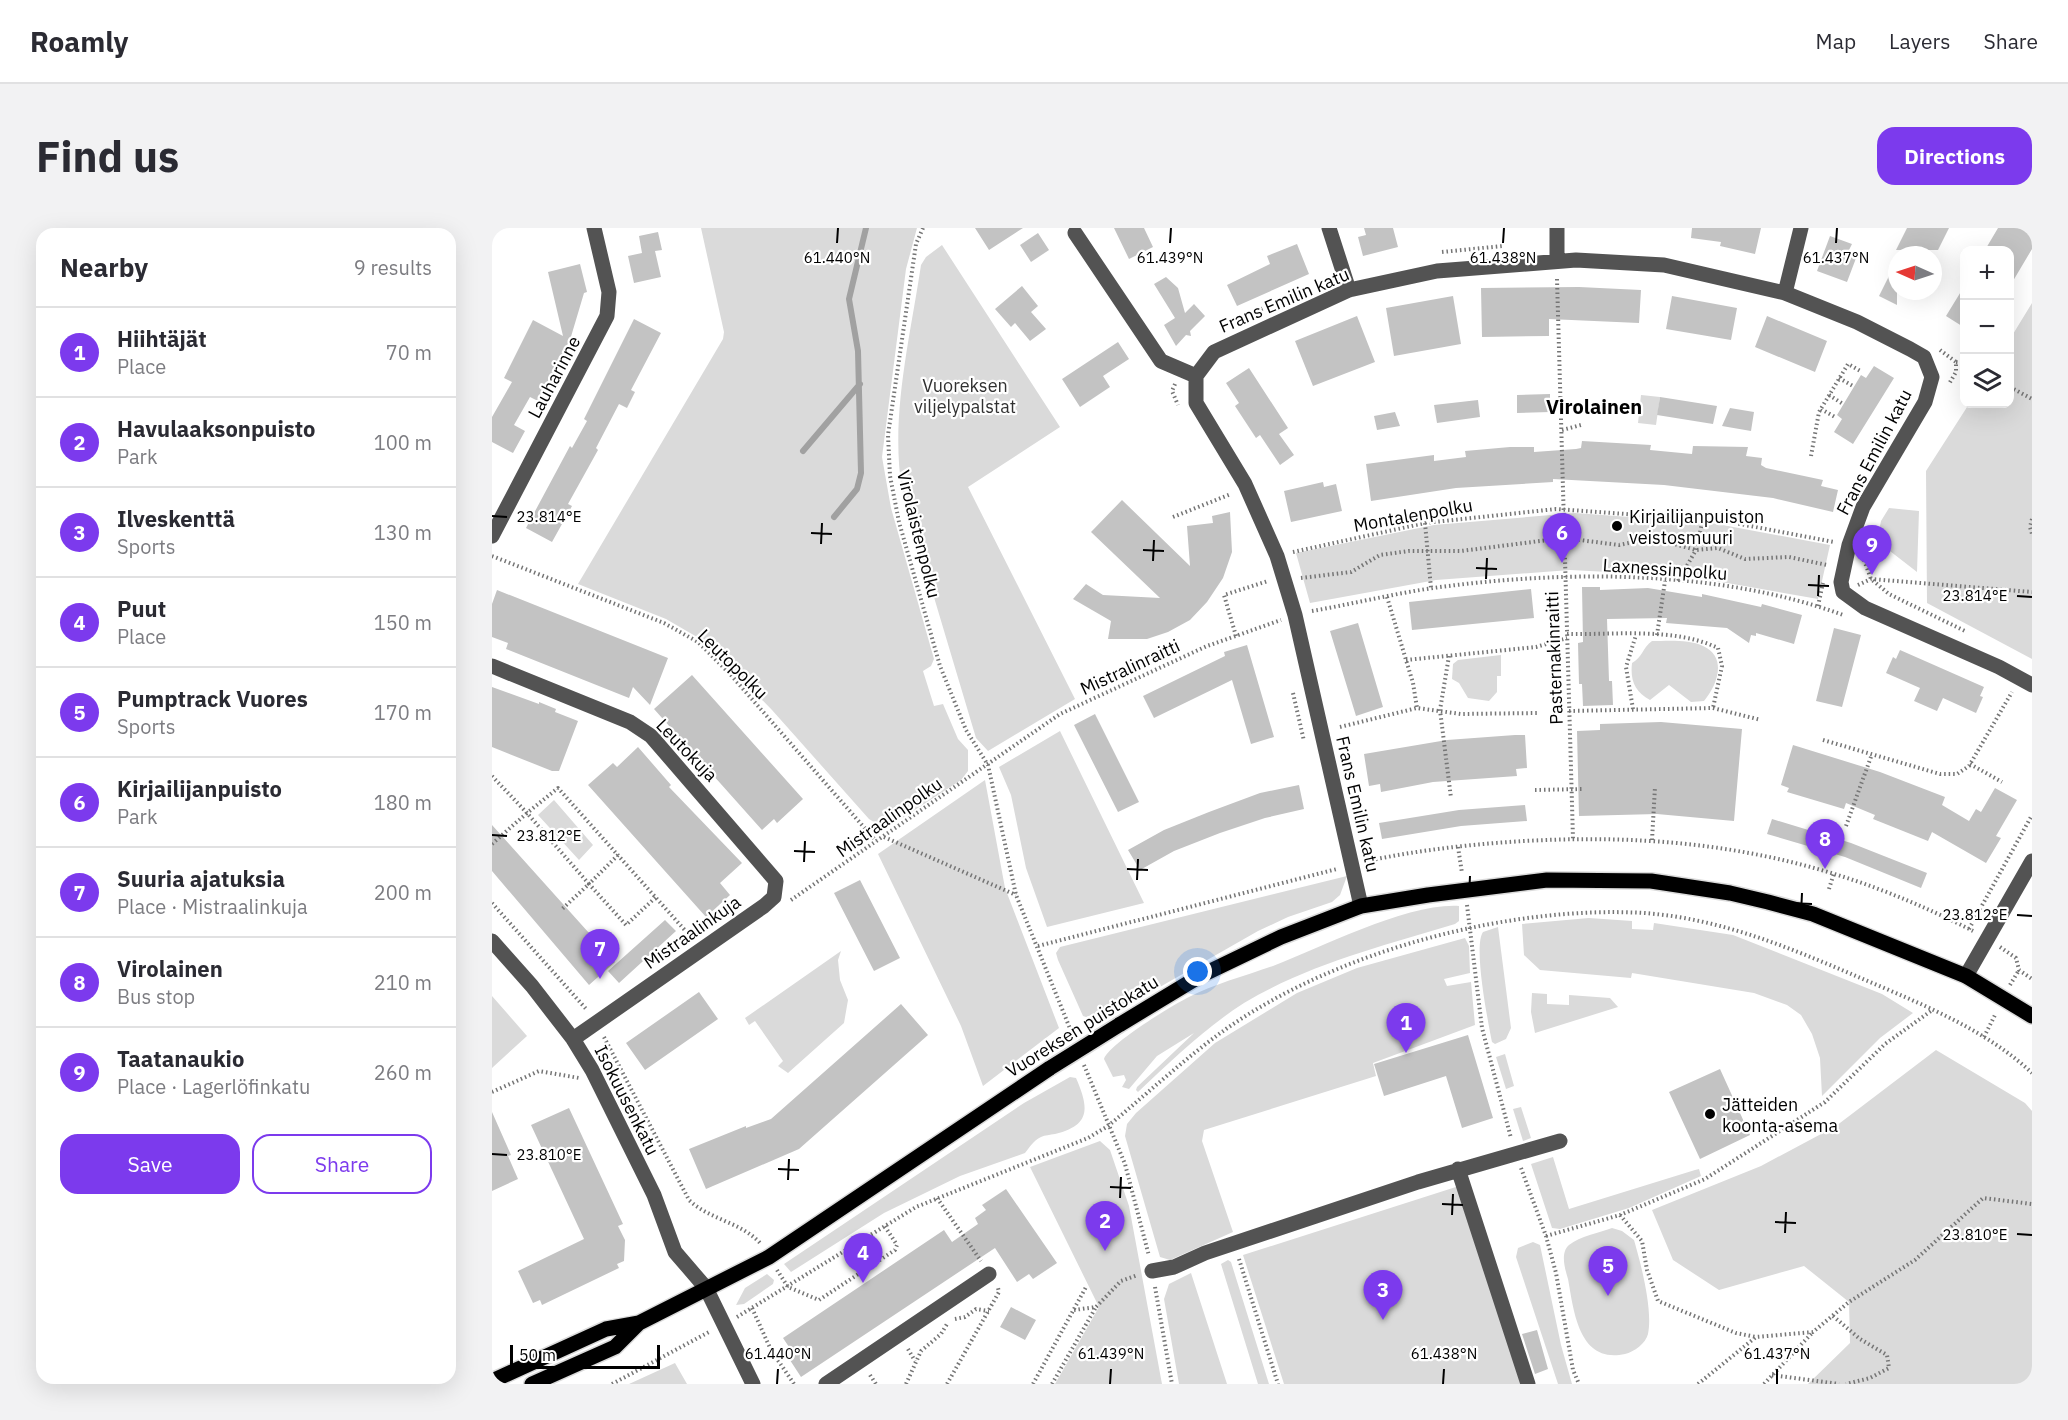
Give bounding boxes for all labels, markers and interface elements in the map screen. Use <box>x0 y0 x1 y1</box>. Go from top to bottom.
text: Roamly <box>30 23 128 60</box>
text: Map <box>1816 27 1856 55</box>
text: Layers <box>1889 27 1951 55</box>
text: Share <box>1984 27 2038 55</box>
button: Directions <box>1877 127 2032 185</box>
text: Find us <box>36 129 179 184</box>
north arrow <box>1888 246 1942 300</box>
map controls <box>1960 246 2014 408</box>
button: + <box>1960 246 2014 300</box>
text: 61.440°N <box>804 248 870 267</box>
text: 61.439°N <box>1137 248 1203 267</box>
text: 61.438°N <box>1470 248 1536 267</box>
text: 61.437°N <box>1803 248 1869 267</box>
text: Nearby <box>60 250 148 284</box>
text: 9 results <box>354 254 432 281</box>
street label: Frans Emilin katu <box>1215 262 1353 338</box>
button: − <box>1960 300 2014 354</box>
text: Hiihtäjät <box>117 324 207 353</box>
street label: Lauharinne <box>523 332 585 422</box>
text: 1 <box>74 339 86 366</box>
text: 70 m <box>386 339 432 366</box>
text: Place <box>117 353 166 380</box>
button: layers <box>1960 354 2014 408</box>
park label: Vuoreksen viljelypalstat <box>914 374 1016 418</box>
street label: Frans Emilin katu <box>1831 385 1917 519</box>
district label: Virolainen <box>1546 393 1642 420</box>
text: Havulaaksonpuisto <box>117 414 315 443</box>
text: 2 <box>74 429 86 456</box>
text: 100 m <box>374 429 432 456</box>
text: Park <box>117 443 157 470</box>
street label: Virolaistenpolku <box>892 468 946 600</box>
street label: Montalenpolku <box>1352 493 1474 537</box>
text: Ilveskenttä <box>117 504 235 533</box>
place label: Kirjailijanpuiston veistosmuuri <box>1629 505 1764 549</box>
text: 23.814°E <box>517 507 581 526</box>
pin: 6 <box>1542 514 1582 563</box>
text: 3 <box>74 519 86 546</box>
text: 130 m <box>374 519 432 546</box>
marker: Kirjailijanpuiston veistosmuuri <box>1610 519 1624 533</box>
pin: 9 <box>1852 526 1892 575</box>
text: Sports <box>117 533 176 560</box>
street label: Laxnessinpolku <box>1602 553 1728 585</box>
text: 23.814°E <box>1943 586 2007 605</box>
street label: Pasternakinraitti <box>1540 591 1568 725</box>
text: Puut <box>117 594 166 623</box>
text: 4 <box>74 609 86 636</box>
text: 150 m <box>374 609 432 636</box>
text: Place <box>117 623 166 650</box>
street label: Leutopolku <box>693 624 773 704</box>
street label: Mistralinraitti <box>1076 634 1184 700</box>
text: Pumptrack Vuores <box>117 684 308 713</box>
text: 5 <box>74 699 86 726</box>
text: 170 m <box>374 699 432 726</box>
text: Sports <box>117 713 176 740</box>
street label: Leutokuja <box>651 714 723 787</box>
street label: Frans Emilin katu <box>1331 734 1385 874</box>
street label: Mistraalinpolku <box>831 772 947 862</box>
text: Kirjailijanpuisto <box>117 774 282 803</box>
text: 6 <box>74 789 86 816</box>
text: 180 m <box>374 789 432 816</box>
text: Park <box>117 803 157 830</box>
pin: 8 <box>1806 820 1844 869</box>
text: 23.812°E <box>517 826 581 845</box>
text: Suuria ajatuksia <box>117 864 285 893</box>
text: 7 <box>74 879 86 906</box>
text: 200 m <box>374 879 432 906</box>
street label: Mistraalinkuja <box>639 890 745 974</box>
text: Place · Mistraalinkuja <box>117 893 308 920</box>
text: 23.812°E <box>1943 905 2007 924</box>
pin: 7 <box>580 930 620 979</box>
text: Virolainen <box>117 954 223 983</box>
your location <box>1183 957 1212 986</box>
text: 8 <box>74 969 86 996</box>
text: 210 m <box>374 969 432 996</box>
street label: Vuoreksen puistokatu <box>1002 970 1162 1082</box>
text: Bus stop <box>117 983 195 1010</box>
pin: 1 <box>1386 1004 1426 1053</box>
street label: Isokuusenkatu <box>589 1041 665 1159</box>
text: Taatanaukio <box>117 1044 244 1073</box>
text: 9 <box>74 1059 86 1086</box>
text: 260 m <box>374 1059 432 1086</box>
text: Place · Lagerlöfinkatu <box>117 1073 310 1100</box>
place label: Jätteiden koonta-asema <box>1722 1093 1839 1137</box>
marker: Jätteiden koonta-asema <box>1703 1107 1717 1121</box>
button: Save <box>60 1134 240 1194</box>
button: Share <box>252 1134 432 1194</box>
text: 23.810°E <box>517 1145 581 1164</box>
pin: 2 <box>1086 1202 1124 1251</box>
text: 23.810°E <box>1943 1225 2007 1244</box>
pin: 4 <box>844 1234 883 1283</box>
pin: 5 <box>1588 1246 1628 1296</box>
pin: 3 <box>1364 1270 1402 1320</box>
scale bar <box>510 1342 660 1370</box>
text: 61.440°N <box>745 1344 811 1363</box>
text: 61.439°N <box>1078 1344 1144 1363</box>
text: 61.438°N <box>1411 1344 1477 1363</box>
text: 61.437°N <box>1744 1344 1810 1363</box>
text: 50 m <box>519 1345 556 1365</box>

